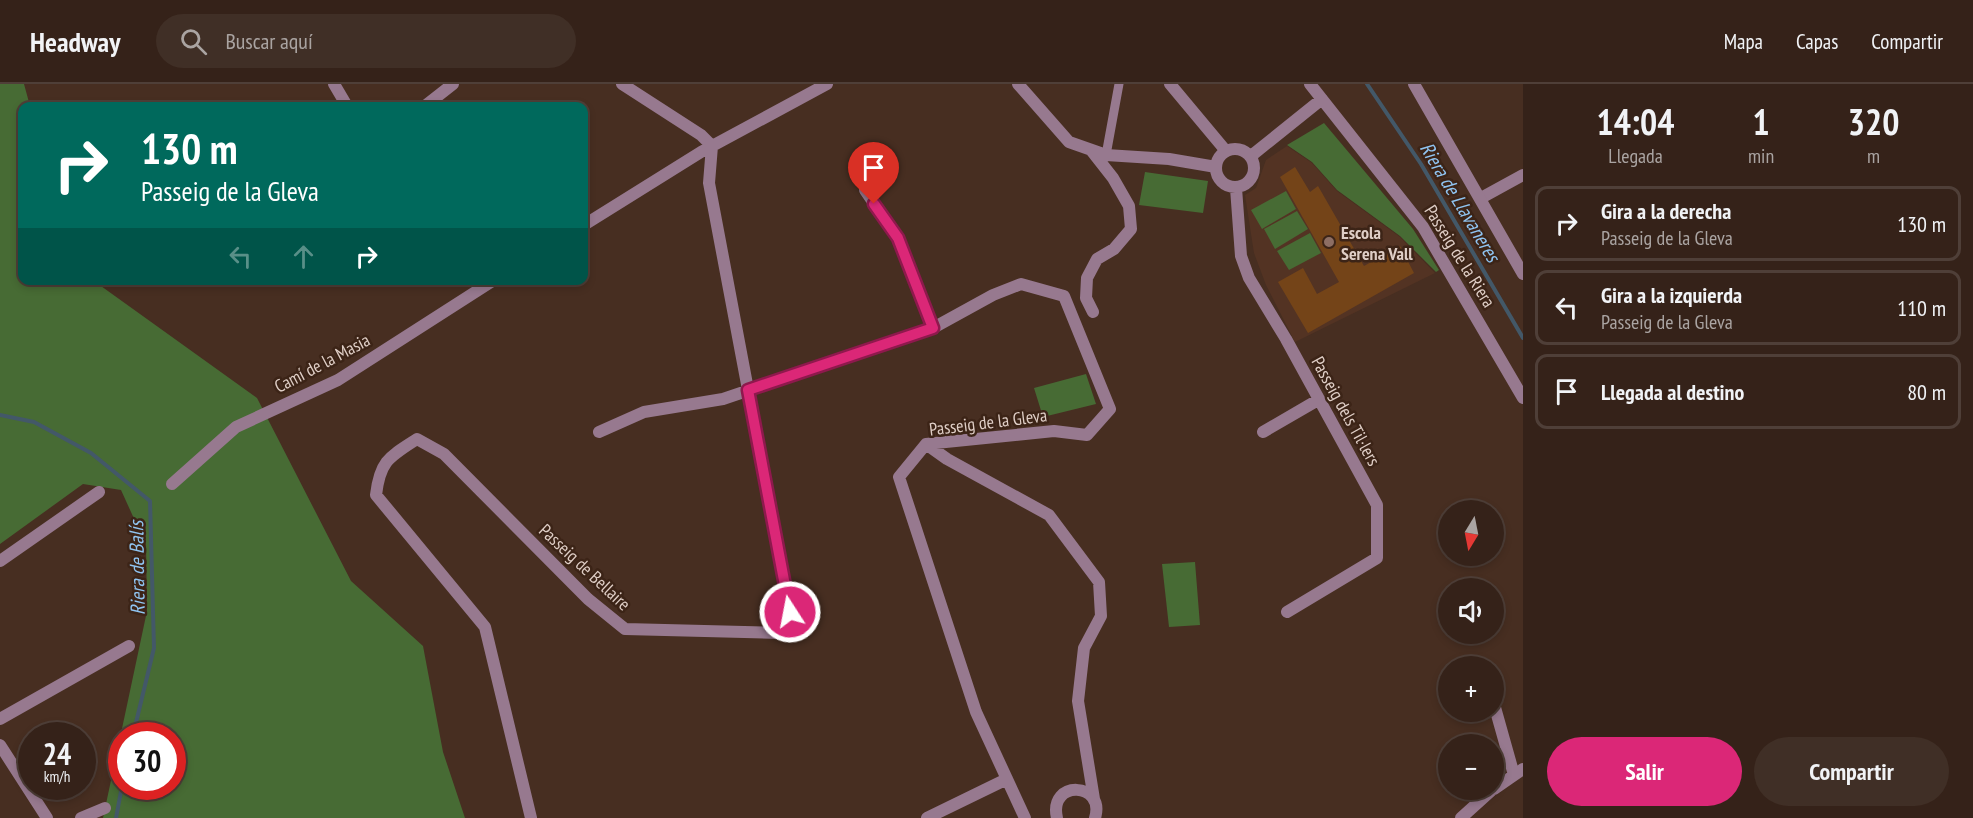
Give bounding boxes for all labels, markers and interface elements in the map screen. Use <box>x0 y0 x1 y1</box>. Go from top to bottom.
search box <box>156 14 576 68</box>
text: Headway <box>30 23 120 60</box>
icon: search <box>177 25 210 58</box>
text: Buscar aquí <box>225 27 313 55</box>
text: Mapa <box>1724 28 1763 55</box>
text: Capas <box>1796 28 1838 55</box>
text: Compartir <box>1871 28 1943 55</box>
text: 14:04 <box>1597 98 1674 145</box>
text: 1 <box>1752 98 1770 145</box>
text: 320 <box>1848 98 1899 145</box>
text: 130 m <box>141 121 238 176</box>
icon: right <box>42 126 120 204</box>
water label: Riera de Llavaneres <box>1414 137 1507 269</box>
pin <box>848 142 899 204</box>
text: Llegada <box>1608 143 1663 169</box>
text: min <box>1748 143 1774 169</box>
text: m <box>1867 143 1880 169</box>
icon: arrive <box>857 151 890 184</box>
text: Passeig de la Gleva <box>141 174 319 208</box>
text: Gira a la derecha <box>1601 197 1731 225</box>
street label: Passeig de la Riera <box>1419 201 1501 311</box>
icon: right <box>1550 207 1583 240</box>
text: 130 m <box>1897 210 1946 238</box>
place label: Escola Serena Vall <box>1341 221 1413 265</box>
text: Passeig de la Gleva <box>1601 225 1733 251</box>
marker: Escola Serena Vall <box>1322 235 1336 249</box>
icon: left <box>224 240 257 273</box>
icon: ahead <box>287 240 320 273</box>
icon: right <box>350 240 383 273</box>
text: Gira a la izquierda <box>1601 281 1742 309</box>
icon: left <box>1550 291 1583 324</box>
text: 110 m <box>1897 294 1946 322</box>
text: Passeig de la Gleva <box>1601 309 1733 335</box>
street label: Camí de la Masia <box>270 328 374 398</box>
street label: Passeig dels Til·lers <box>1307 352 1385 470</box>
icon: arrive <box>1550 375 1583 408</box>
text: Llegada al destino <box>1601 378 1744 406</box>
text: 80 m <box>1907 378 1946 406</box>
street label: Passeig de la Gleva <box>928 403 1048 441</box>
north arrow <box>1438 500 1504 566</box>
map controls <box>1438 500 1504 800</box>
water label: Riera de Balís <box>123 518 151 615</box>
street label: Passeig de Bellaire <box>534 519 636 615</box>
button: sound <box>1438 578 1504 644</box>
position arrow <box>758 580 822 644</box>
button: + <box>1438 656 1504 722</box>
speed limit sign: 30 <box>108 722 186 800</box>
text: 24 <box>43 734 71 773</box>
button: − <box>1438 734 1504 800</box>
button: Salir <box>1547 737 1742 806</box>
button: Compartir <box>1754 737 1949 806</box>
text: km/h <box>44 767 70 786</box>

